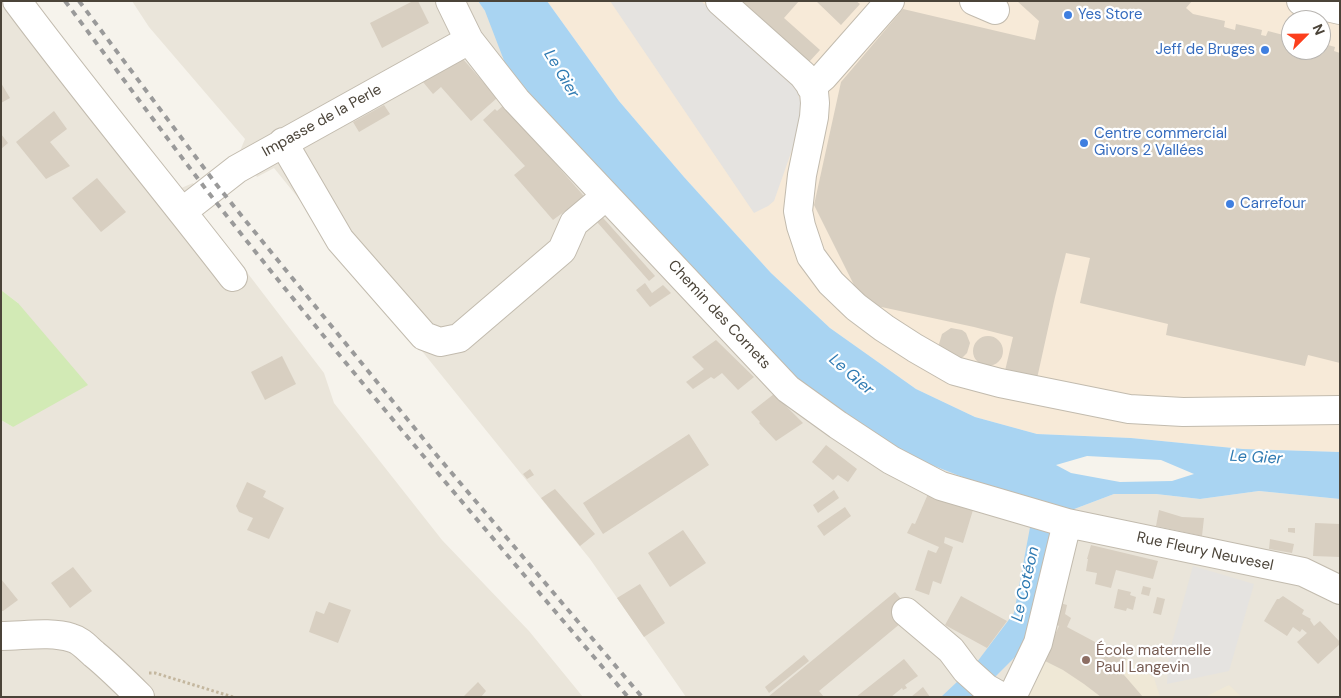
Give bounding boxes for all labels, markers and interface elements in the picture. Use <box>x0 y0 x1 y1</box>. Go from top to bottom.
place label: Yes Store <box>1078 6 1142 24</box>
marker: Yes Store <box>1062 9 1074 21</box>
north arrow <box>1281 10 1331 60</box>
text: N <box>1309 21 1329 38</box>
place label: Jeff de Bruges <box>1156 41 1255 59</box>
marker: Jeff de Bruges <box>1259 44 1271 56</box>
water label: Le Gier <box>539 46 583 102</box>
street label: Impasse de la Perle <box>259 81 385 161</box>
place label: Centre commercial Givors 2 Vallées <box>1094 125 1227 160</box>
marker: Centre commercial Givors 2 Vallées <box>1078 137 1090 149</box>
place label: Carrefour <box>1240 195 1306 213</box>
marker: Carrefour <box>1224 198 1236 210</box>
street label: Chemin des Cornets <box>664 257 774 373</box>
water label: Le Gier <box>825 350 877 400</box>
water label: Le Gier <box>1229 447 1283 469</box>
street label: Rue Fleury Neuvesel <box>1135 529 1275 575</box>
water label: Le Cotéon <box>1008 545 1044 623</box>
place label: École maternelle Paul Langevin <box>1096 642 1211 677</box>
marker: École maternelle Paul Langevin <box>1080 654 1092 666</box>

